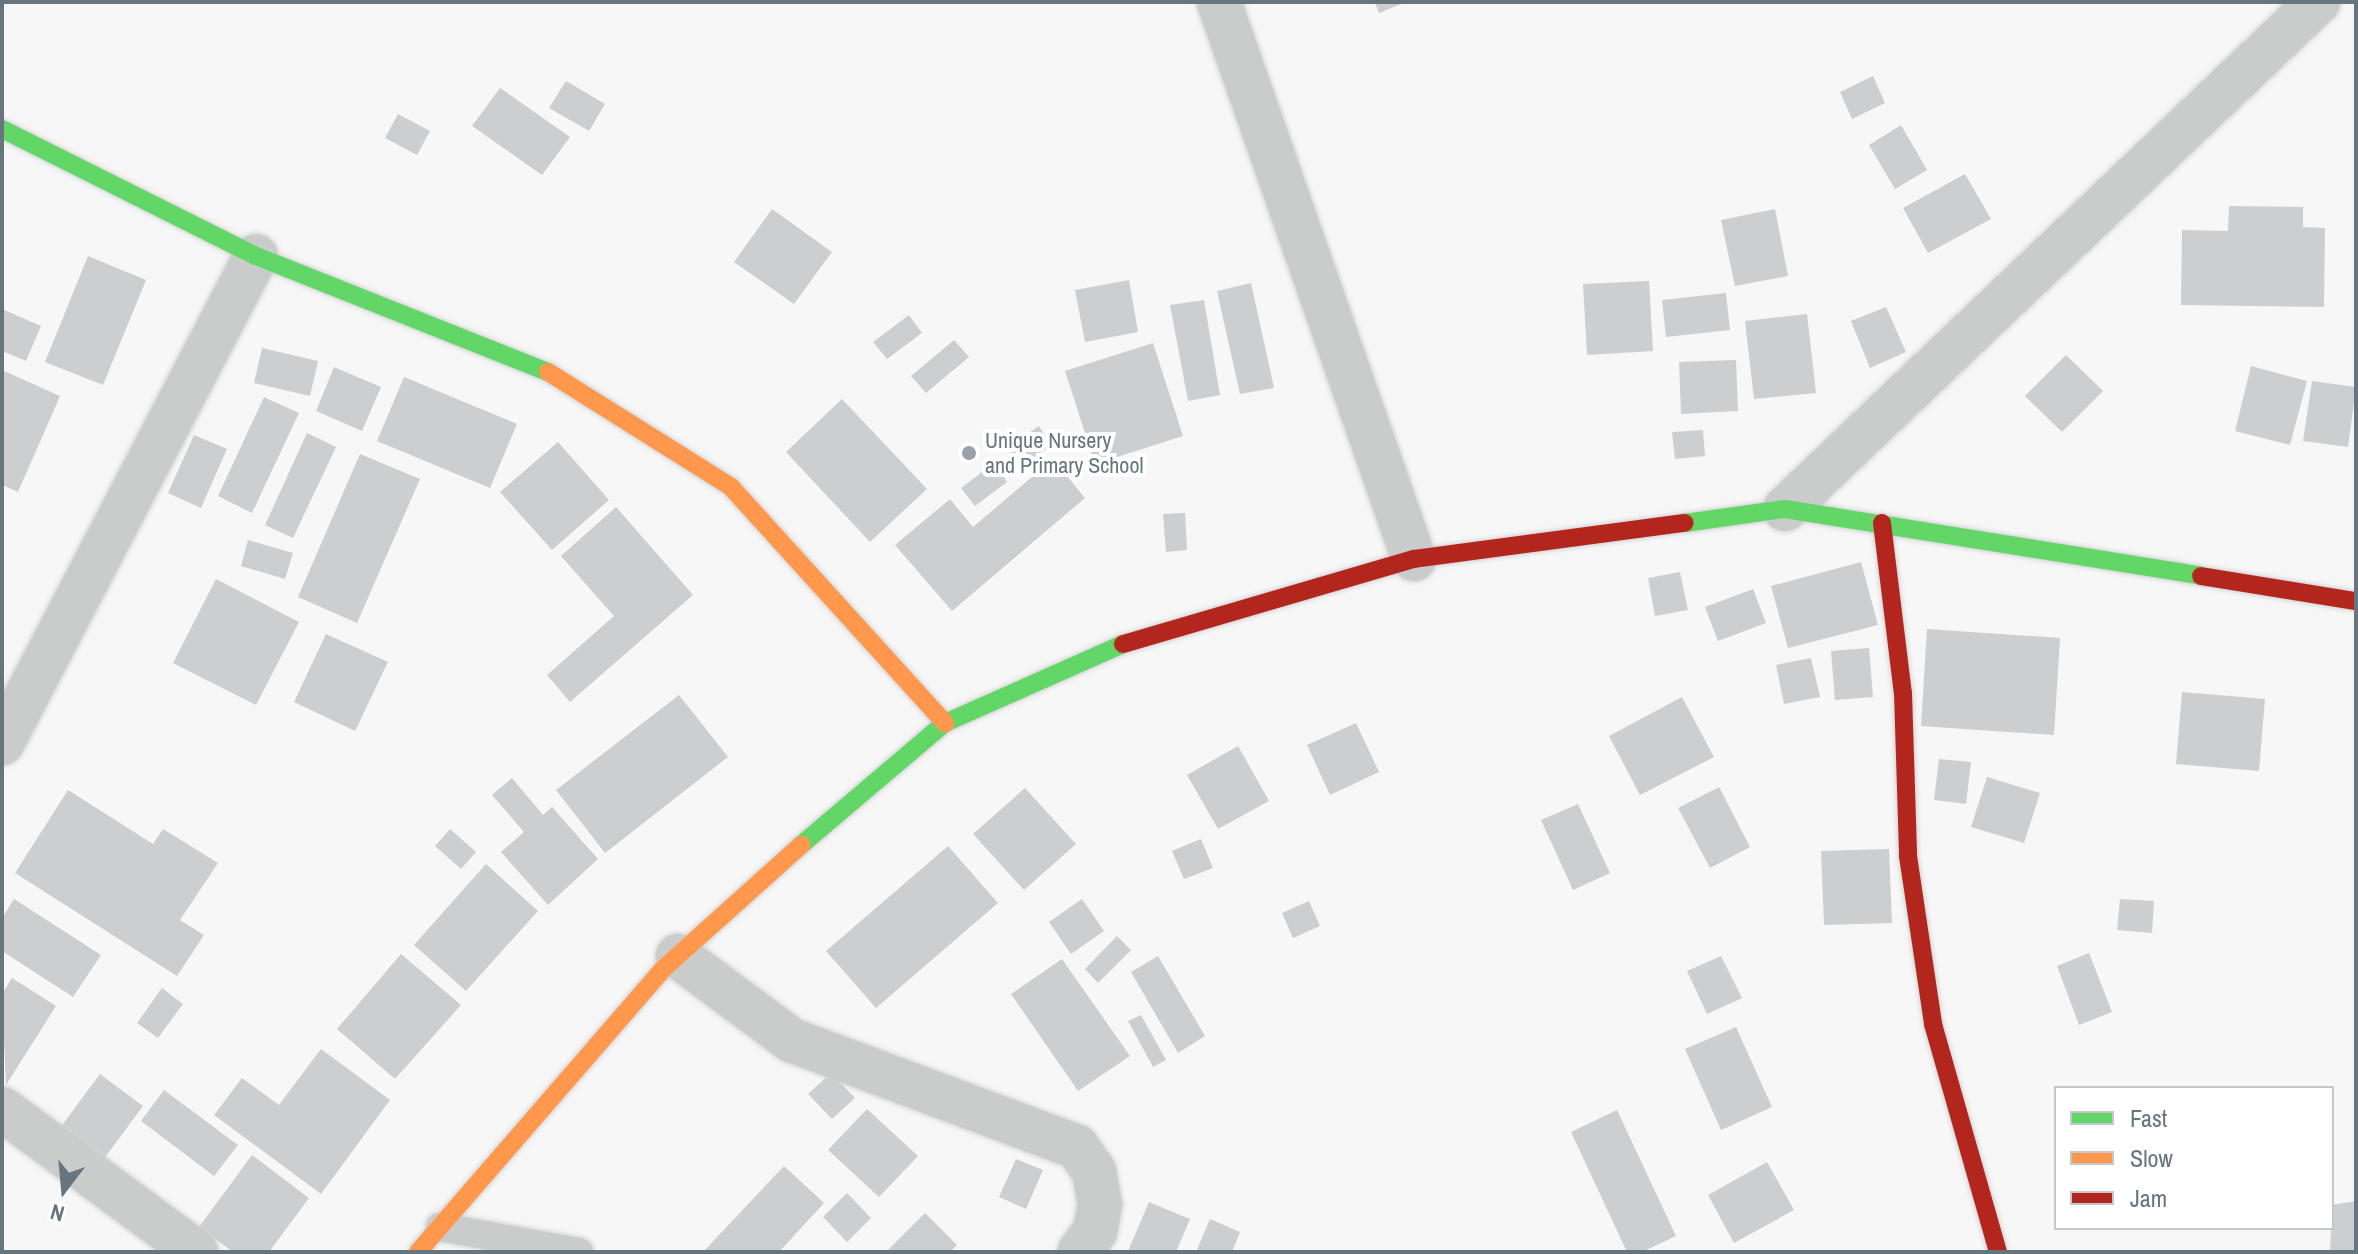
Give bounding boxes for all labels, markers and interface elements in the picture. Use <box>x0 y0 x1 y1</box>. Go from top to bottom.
place label: Unique Nursery and Primary School <box>985 427 1143 478</box>
marker: Unique Nursery and Primary School <box>960 444 978 462</box>
legend <box>2054 1086 2334 1230</box>
text: Fast <box>2130 1102 2167 1134</box>
text: Slow <box>2130 1142 2173 1174</box>
north arrow <box>24 1150 104 1230</box>
text: Jam <box>2130 1182 2167 1214</box>
text: N <box>47 1197 68 1229</box>

